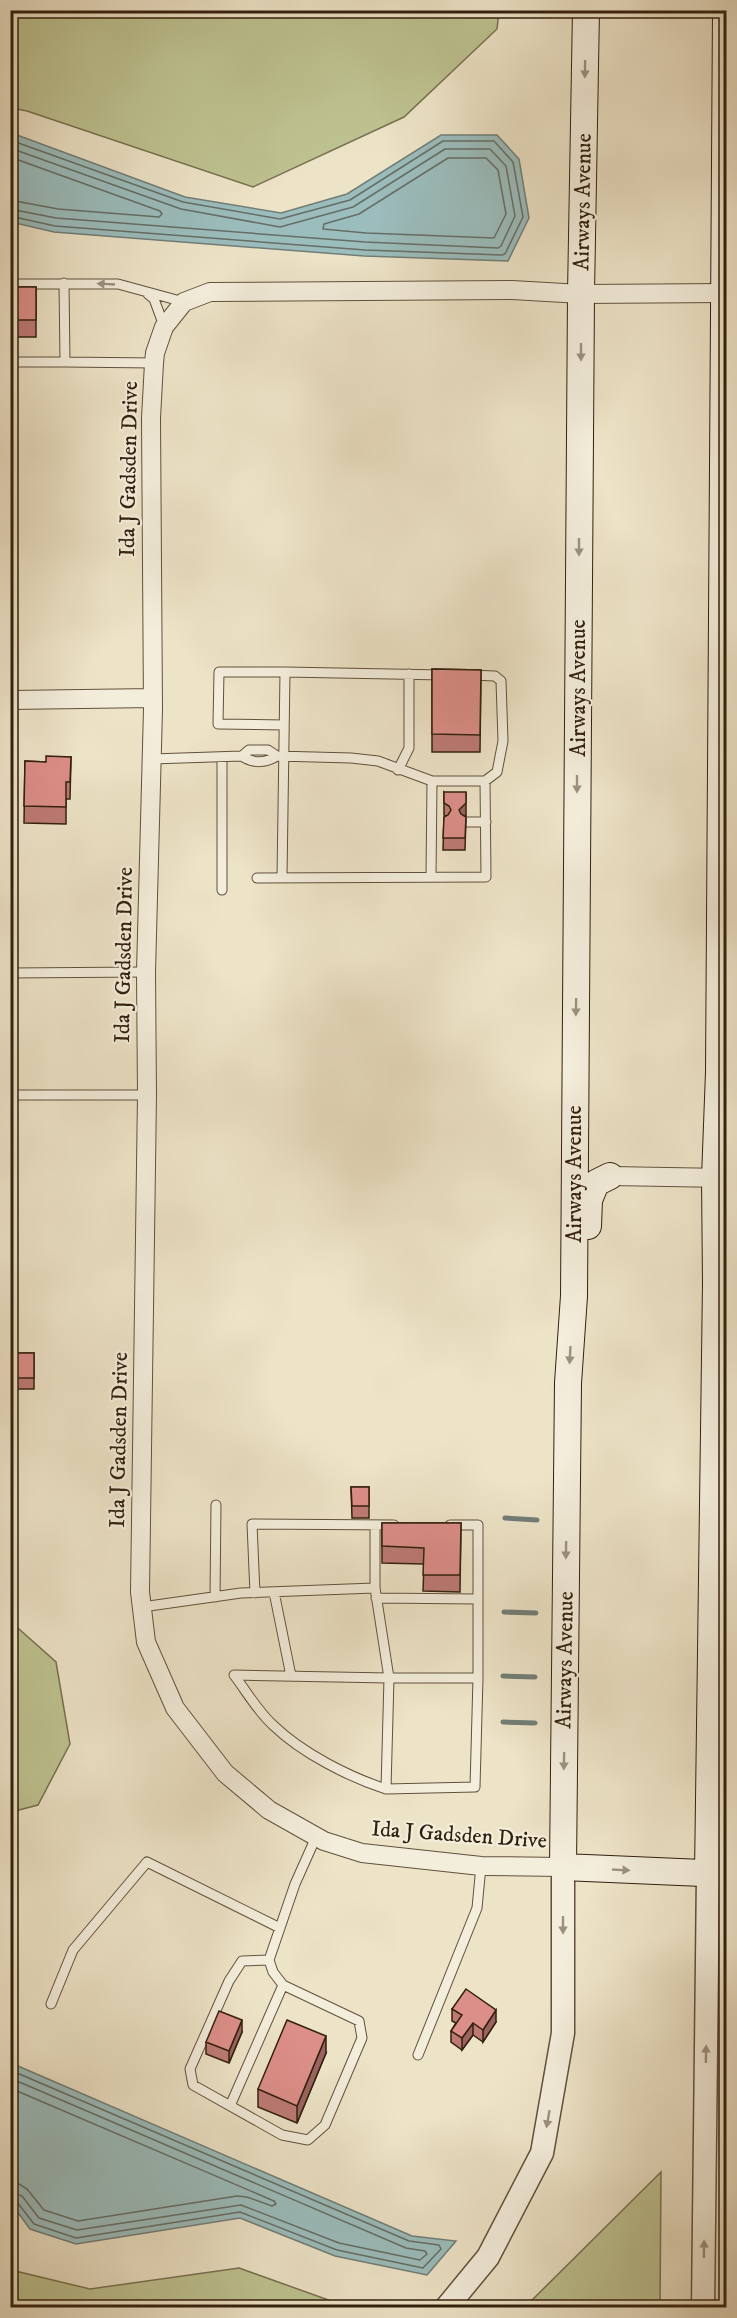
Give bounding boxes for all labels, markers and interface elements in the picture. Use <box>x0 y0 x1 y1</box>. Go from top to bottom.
one-way arrow <box>580 59 589 78</box>
street label: Airways Avenue <box>568 133 598 271</box>
one-way arrow <box>96 279 115 288</box>
one-way arrow <box>576 343 586 362</box>
street label: Ida J Gadsden Drive <box>114 381 144 557</box>
one-way arrow <box>574 538 584 557</box>
street label: Airways Avenue <box>565 619 592 757</box>
one-way arrow <box>572 775 582 794</box>
street label: Ida J Gadsden Drive <box>109 867 139 1043</box>
one-way arrow <box>571 998 580 1017</box>
street label: Airways Avenue <box>561 1105 588 1243</box>
one-way arrow <box>566 1345 575 1364</box>
street label: Ida J Gadsden Drive <box>104 1352 134 1528</box>
one-way arrow <box>562 1540 571 1559</box>
street label: Airways Avenue <box>550 1591 580 1729</box>
one-way arrow <box>559 1752 569 1771</box>
street label: Ida J Gadsden Drive <box>370 1815 548 1855</box>
one-way arrow <box>611 1865 630 1874</box>
one-way arrow <box>558 1916 568 1935</box>
one-way arrow <box>701 2045 711 2064</box>
one-way arrow <box>543 2110 552 2129</box>
one-way arrow <box>699 2240 709 2259</box>

